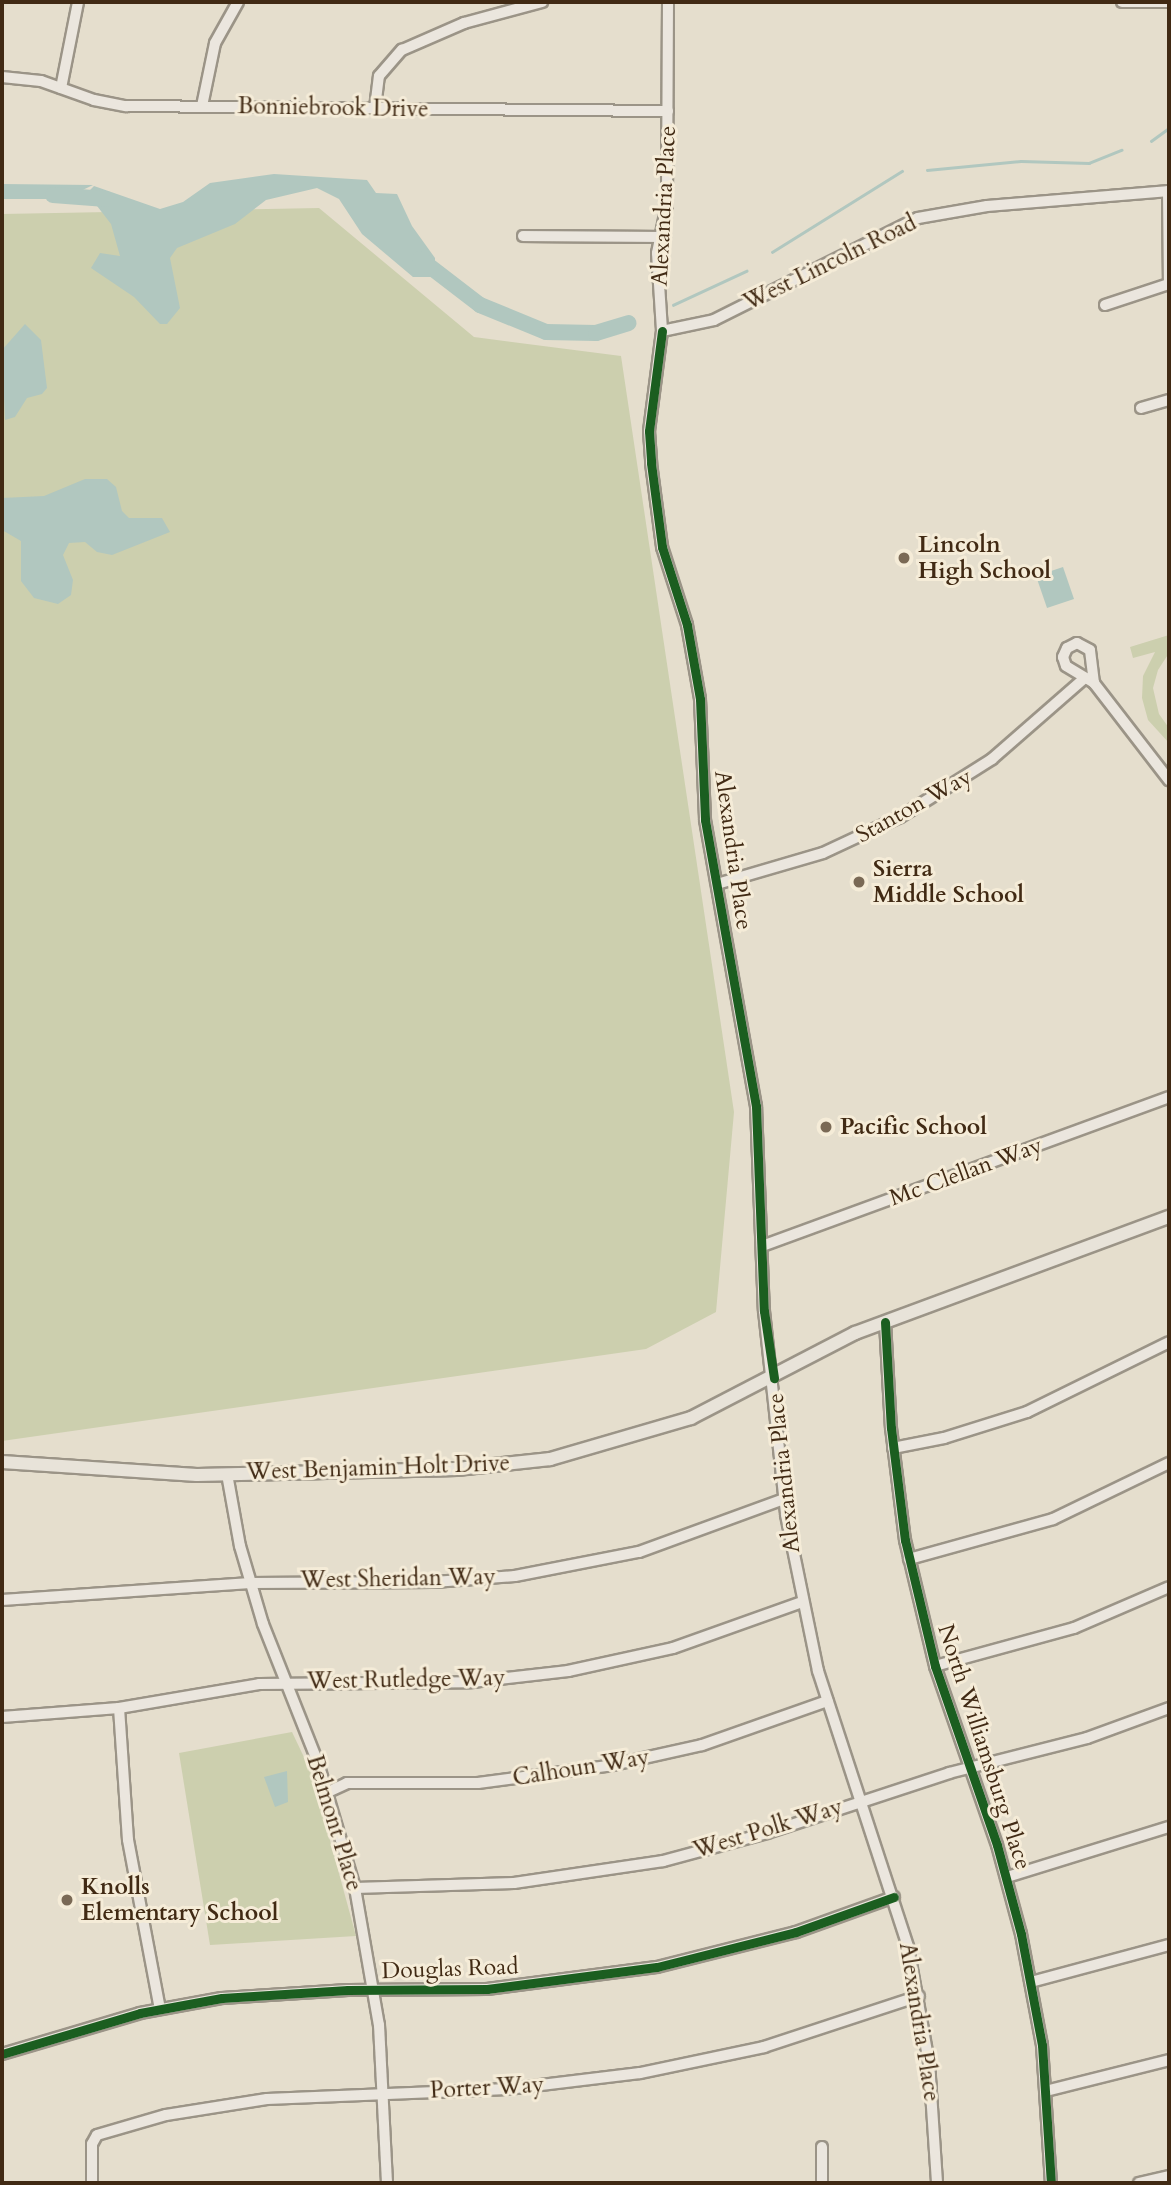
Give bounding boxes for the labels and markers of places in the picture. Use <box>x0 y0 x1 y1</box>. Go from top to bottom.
place label: Lincoln High School <box>918 531 1051 585</box>
marker: Lincoln High School <box>896 550 912 566</box>
place label: Sierra Middle School <box>873 855 1024 909</box>
marker: Sierra Middle School <box>851 874 867 890</box>
place label: Pacific School <box>840 1113 987 1141</box>
marker: Pacific School <box>818 1119 834 1135</box>
place label: Knolls Elementary School <box>81 1873 278 1927</box>
marker: Knolls Elementary School <box>59 1892 75 1908</box>

